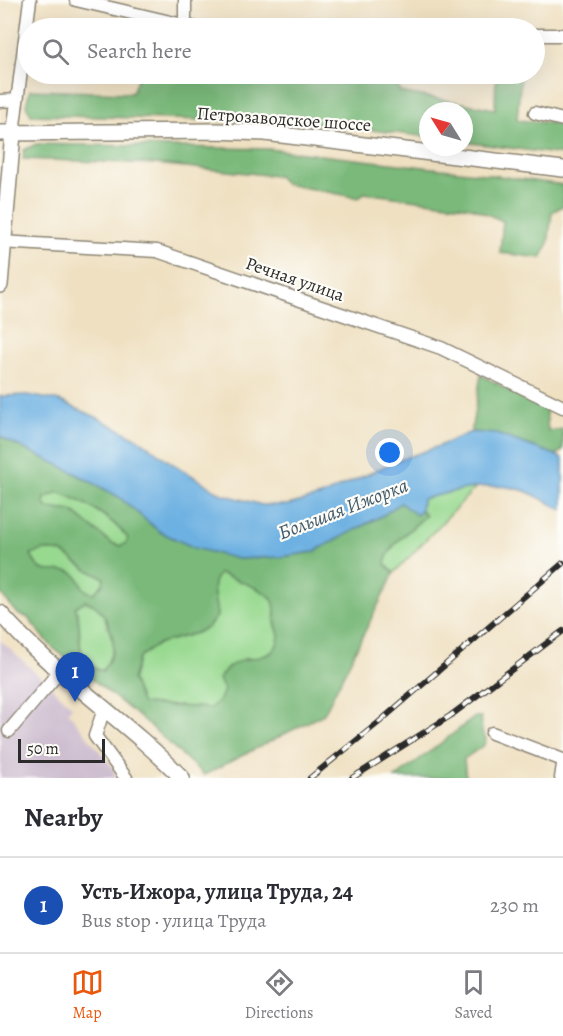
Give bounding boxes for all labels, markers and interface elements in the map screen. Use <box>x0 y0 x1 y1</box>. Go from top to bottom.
search box <box>18 18 545 84</box>
icon: search <box>39 35 72 68</box>
text: Search here <box>87 36 192 66</box>
street label: Петрозаводское шоссе <box>196 101 372 137</box>
north arrow <box>419 102 473 156</box>
street label: Речная улица <box>242 251 348 307</box>
your location <box>375 438 404 467</box>
water label: Большая Ижорка <box>274 472 412 546</box>
pin: 1 <box>56 652 94 702</box>
scale bar <box>18 736 105 764</box>
text: 50 m <box>27 738 59 760</box>
text: Nearby <box>24 800 103 835</box>
text: Усть-Ижора, улица Труда, 24 <box>81 877 353 907</box>
text: 1 <box>40 892 47 919</box>
text: 230 m <box>490 892 539 919</box>
text: Bus stop · улица Труда <box>81 907 266 934</box>
tab: Map <box>71 966 104 1024</box>
tab: Directions <box>245 966 313 1024</box>
tab: Saved <box>454 966 492 1024</box>

